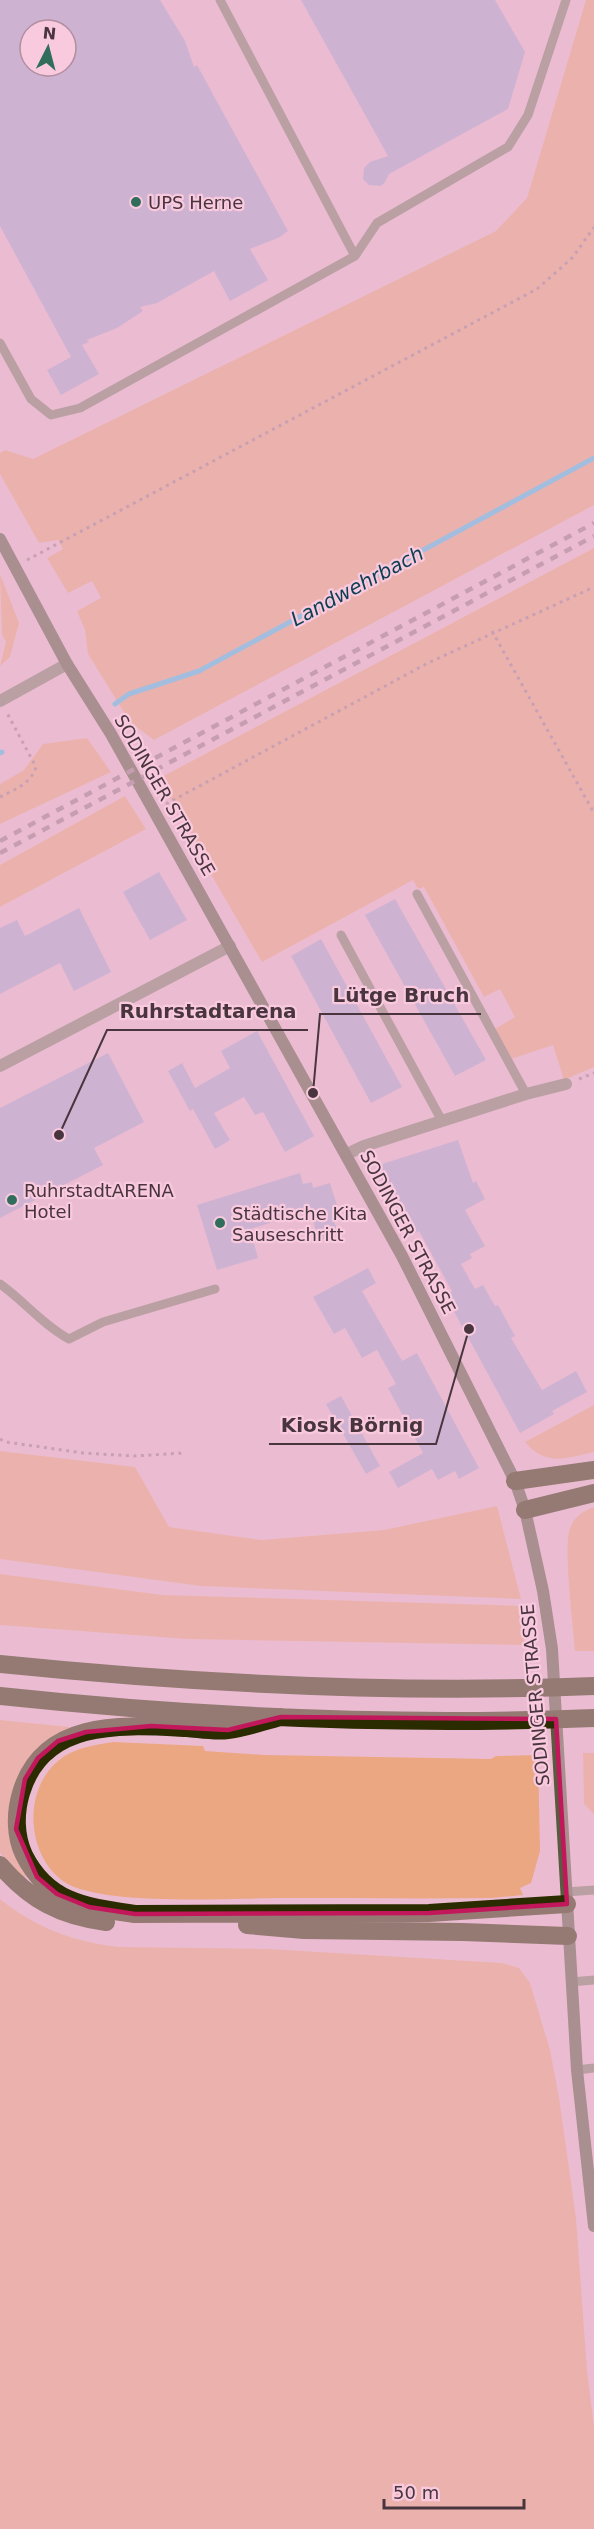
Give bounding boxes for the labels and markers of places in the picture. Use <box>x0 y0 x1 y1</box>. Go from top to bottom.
place label: UPS Herne <box>148 192 243 213</box>
marker: UPS Herne <box>129 195 143 209</box>
callout: Lütge Bruch <box>320 976 481 1014</box>
callout: Ruhrstadtarena <box>107 992 308 1030</box>
place label: RuhrstadtARENA Hotel <box>24 1180 175 1222</box>
marker: RuhrstadtARENA Hotel <box>5 1193 19 1207</box>
place label: Städtische Kita Sauseschritt <box>232 1203 367 1245</box>
marker: Städtische Kita Sauseschritt <box>213 1216 227 1230</box>
callout: Kiosk Börnig <box>269 1406 436 1444</box>

